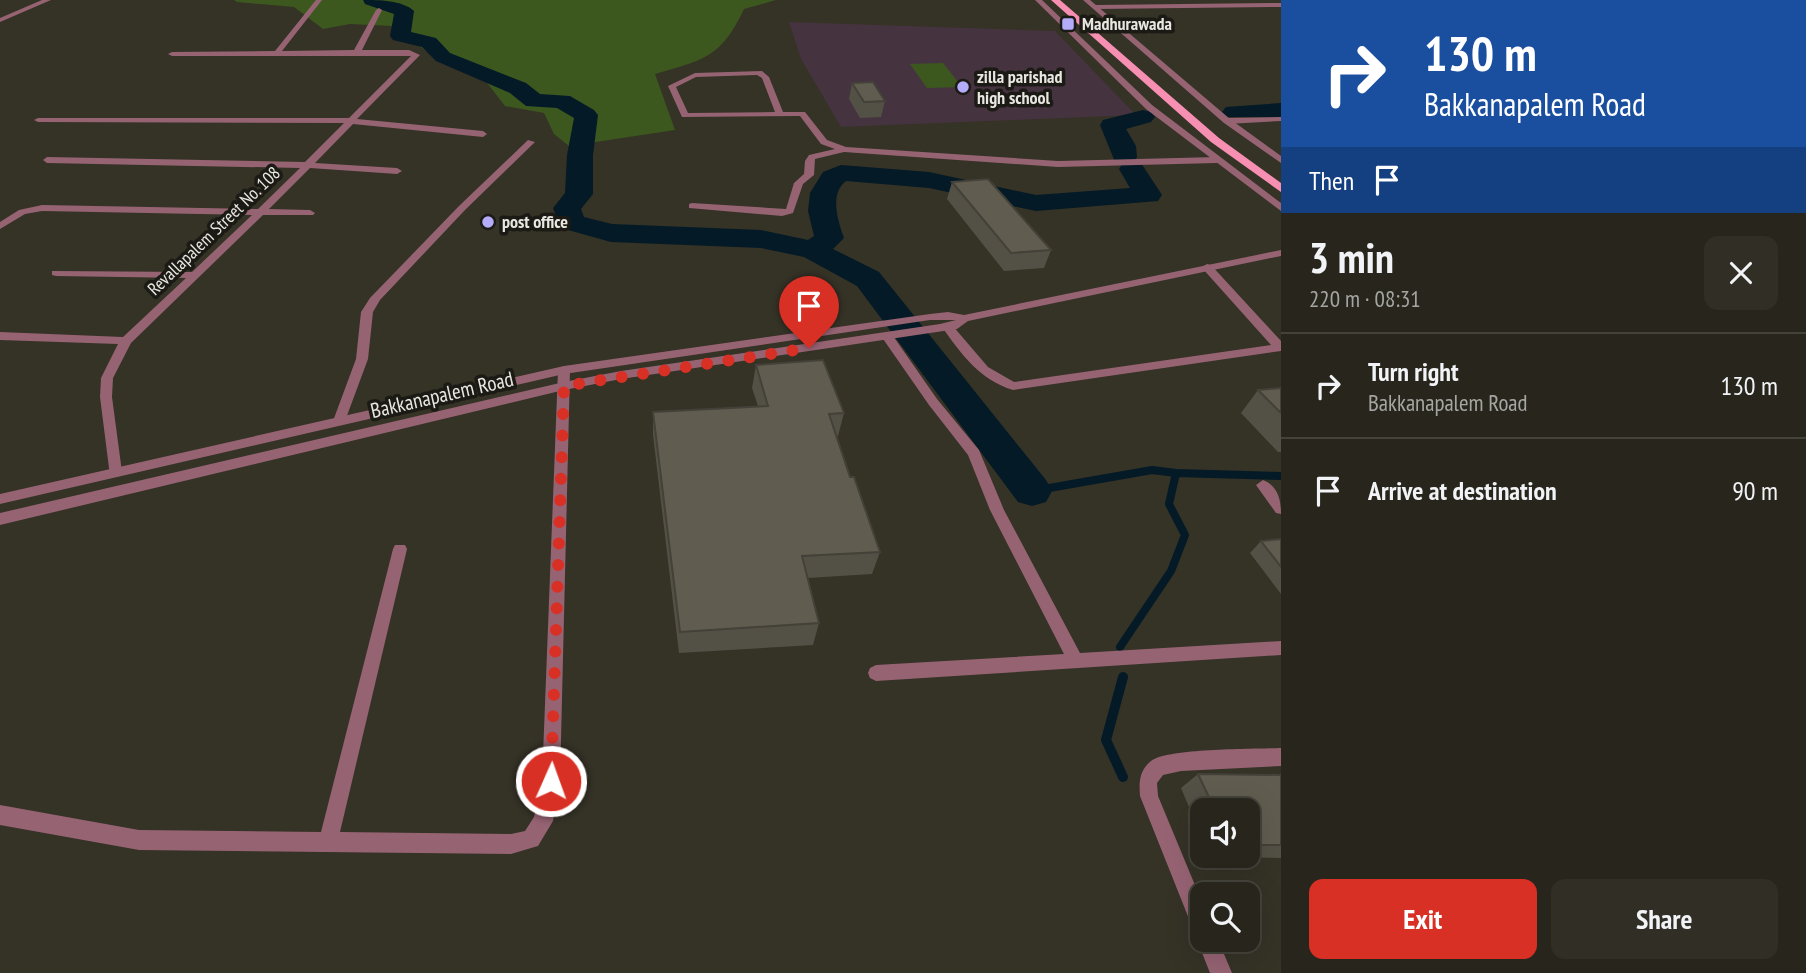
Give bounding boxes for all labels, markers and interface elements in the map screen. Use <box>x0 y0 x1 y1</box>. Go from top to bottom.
place label: Madhurawada <box>1082 12 1172 35</box>
marker: Madhurawada <box>1060 16 1076 32</box>
text: 130 m <box>1424 21 1537 85</box>
icon: right <box>1309 28 1400 119</box>
place label: zilla parishad high school <box>977 65 1062 109</box>
marker: zilla parishad high school <box>955 79 971 95</box>
text: Bakkanapalem Road <box>1424 83 1646 125</box>
street label: Revallapalem Street No. 108 <box>142 161 285 300</box>
icon: arrive <box>1368 161 1406 199</box>
text: Then <box>1309 164 1354 197</box>
place label: post office <box>502 210 568 233</box>
marker: post office <box>480 214 496 230</box>
text: 3 min <box>1309 230 1394 285</box>
button: close <box>1704 236 1778 310</box>
pin <box>779 276 839 348</box>
text: 220 m · 08:31 <box>1309 284 1421 313</box>
icon: arrive <box>790 287 828 325</box>
text: Turn right <box>1368 355 1459 388</box>
street label: Bakkanapalem Road <box>368 365 516 424</box>
icon: right <box>1309 367 1347 405</box>
text: 130 m <box>1720 369 1778 402</box>
text: Bakkanapalem Road <box>1368 388 1528 417</box>
icon: arrive <box>1309 472 1347 510</box>
text: Arrive at destination <box>1368 474 1557 507</box>
text: 90 m <box>1732 474 1778 507</box>
position arrow <box>514 744 588 818</box>
map controls <box>1190 798 1260 952</box>
button: sound <box>1190 798 1260 868</box>
button: Exit <box>1309 879 1537 959</box>
button: Share <box>1551 879 1778 959</box>
button: search <box>1190 882 1260 952</box>

